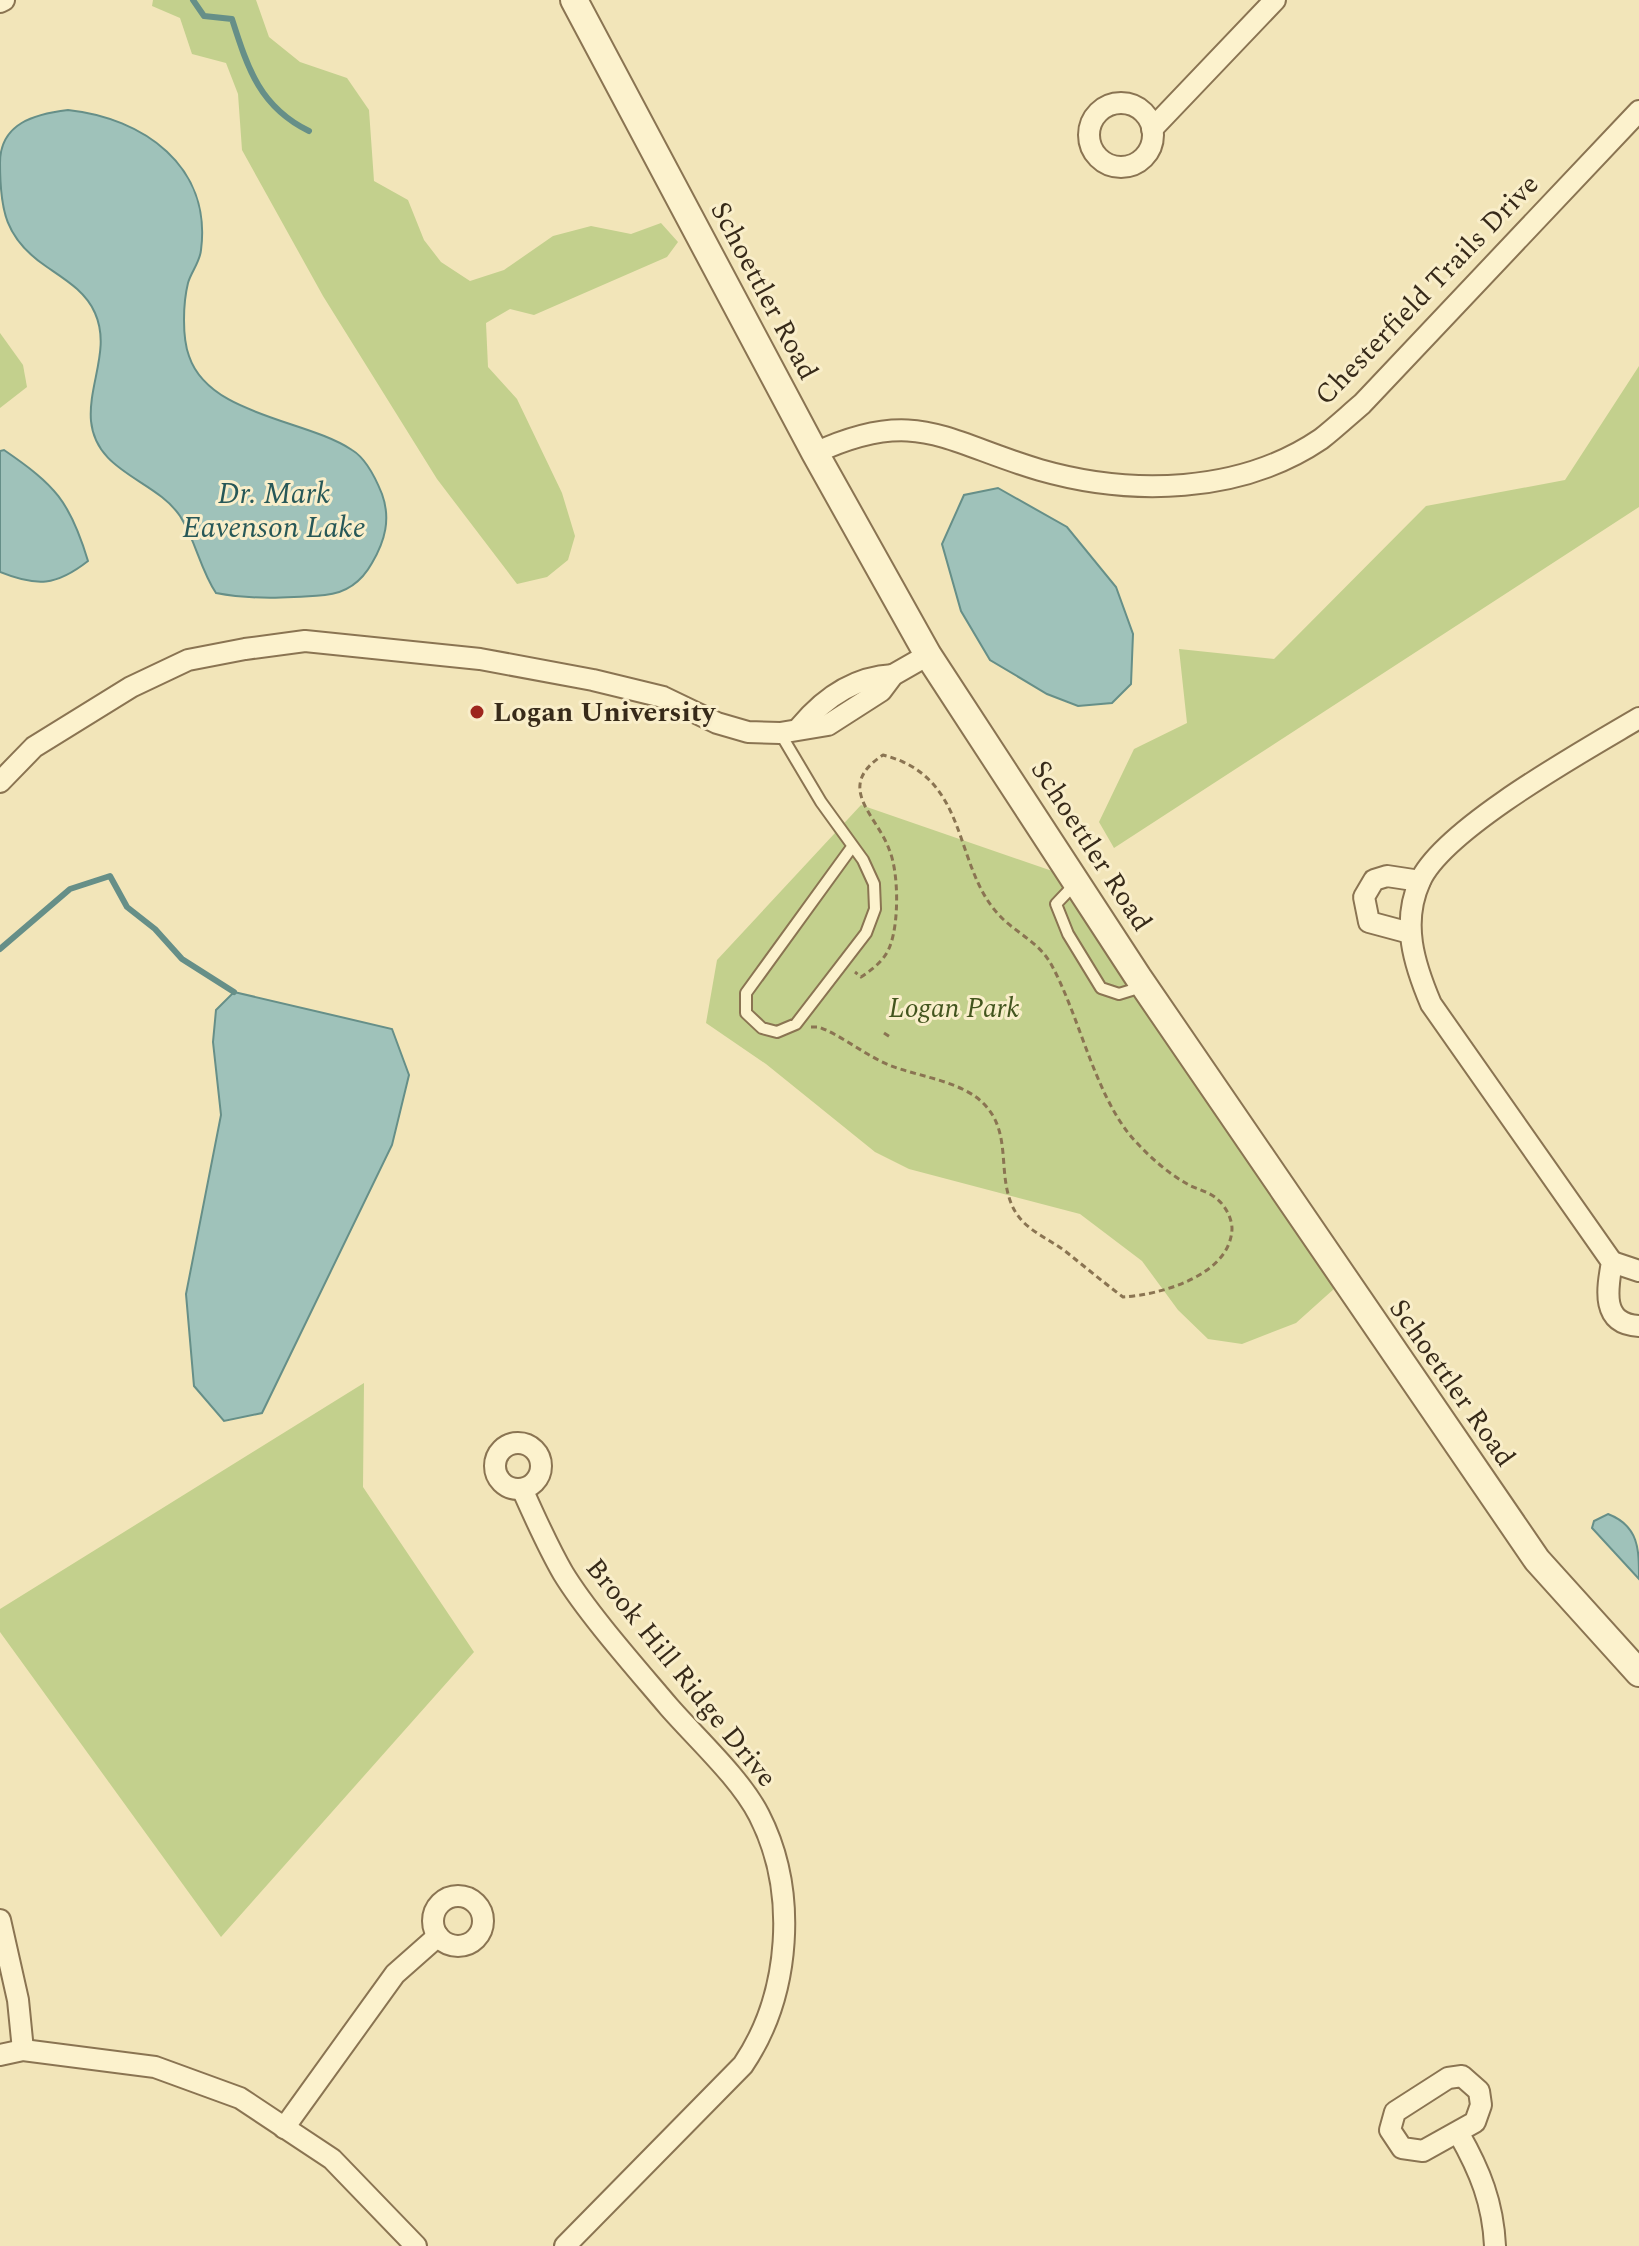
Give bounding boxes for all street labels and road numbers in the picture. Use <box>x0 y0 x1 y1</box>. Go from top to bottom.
street label: Chesterfield Trails Drive <box>1305 164 1549 416</box>
street label: Schoettler Road <box>699 194 829 388</box>
street label: Schoettler Road <box>1019 752 1163 940</box>
street label: Schoettler Road <box>1378 1290 1526 1476</box>
street label: Brook Hill Ridge Drive <box>575 1549 787 1797</box>

